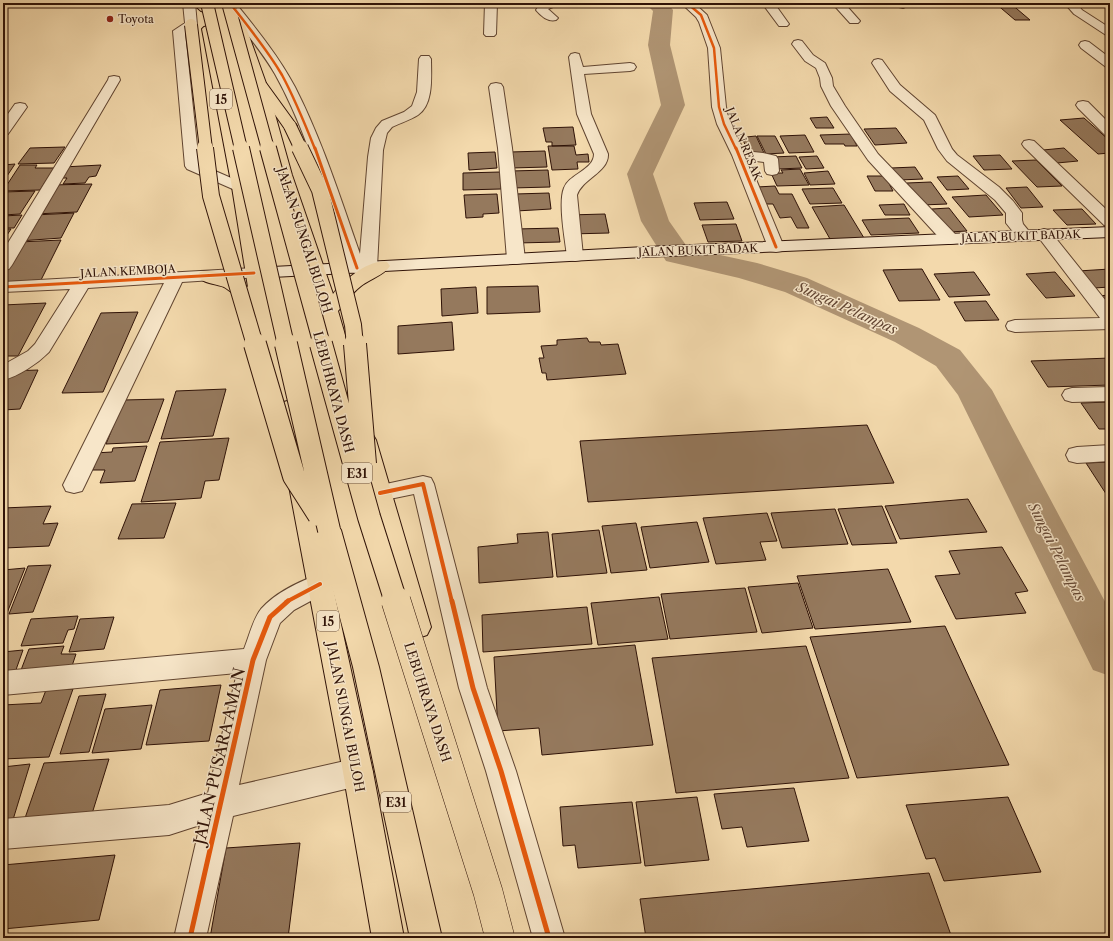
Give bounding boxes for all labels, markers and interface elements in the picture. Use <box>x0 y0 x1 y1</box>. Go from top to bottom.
place label: Toyota <box>118 12 154 26</box>
marker: Toyota <box>105 14 115 24</box>
road number: 15 <box>210 89 232 109</box>
street label: JALAN RESAK <box>722 103 765 183</box>
street label: JALAN SUNGAI BULOH <box>273 163 336 315</box>
street label: JALAN BUKIT BADAK <box>959 227 1082 245</box>
street label: JALAN BUKIT BADAK <box>636 241 759 259</box>
street label: JALAN KEMBOJA <box>78 261 177 281</box>
water label: Sungai Pelampas <box>793 277 901 339</box>
street label: LEBUHRAYA DASH <box>310 329 358 455</box>
road number: E31 <box>342 463 372 483</box>
water label: Sungai Pelampas <box>1024 499 1090 605</box>
road number: 15 <box>317 611 339 631</box>
street label: JALAN SUNGAI BULOH <box>323 639 368 793</box>
street label: LEBUHRAYA DASH <box>401 640 455 764</box>
street label: JALAN PUSARA AMAN <box>188 666 249 849</box>
road number: E31 <box>381 792 411 812</box>

